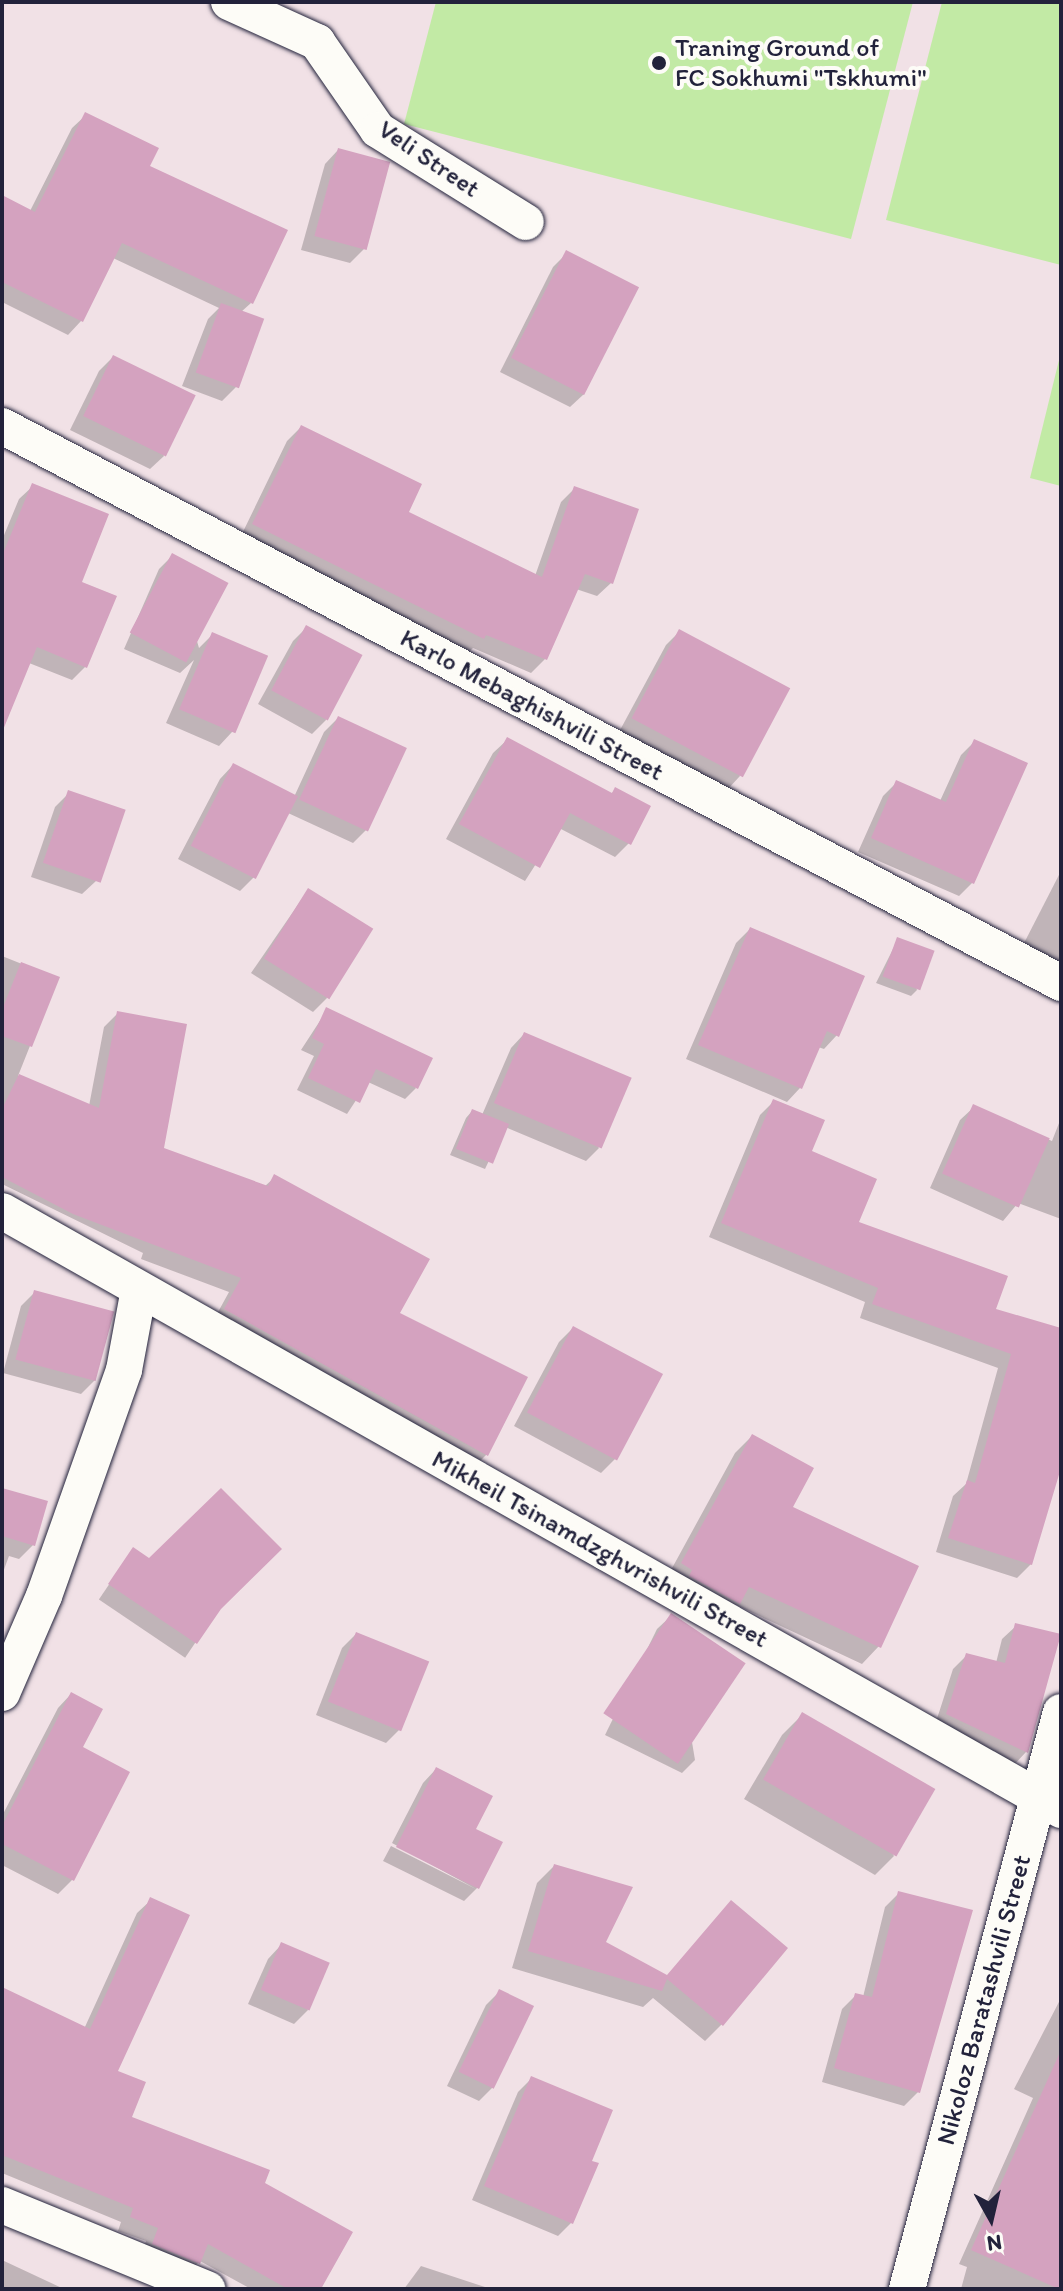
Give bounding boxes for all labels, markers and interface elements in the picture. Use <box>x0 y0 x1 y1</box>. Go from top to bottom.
place label: Traning Ground of FC Sokhumi "Tskhumi" <box>675 32 927 94</box>
marker: Traning Ground of FC Sokhumi "Tskhumi" <box>650 54 668 72</box>
street label: Veli Street <box>373 114 485 204</box>
street label: Karlo Mebaghishvili Street <box>396 623 668 787</box>
street label: Mikheil Tsinamdzghvrishvili Street <box>427 1443 773 1655</box>
street label: Nikoloz Baratashvili Street <box>930 1852 1038 2148</box>
north arrow <box>951 2179 1031 2259</box>
text: N <box>985 2229 1004 2258</box>

